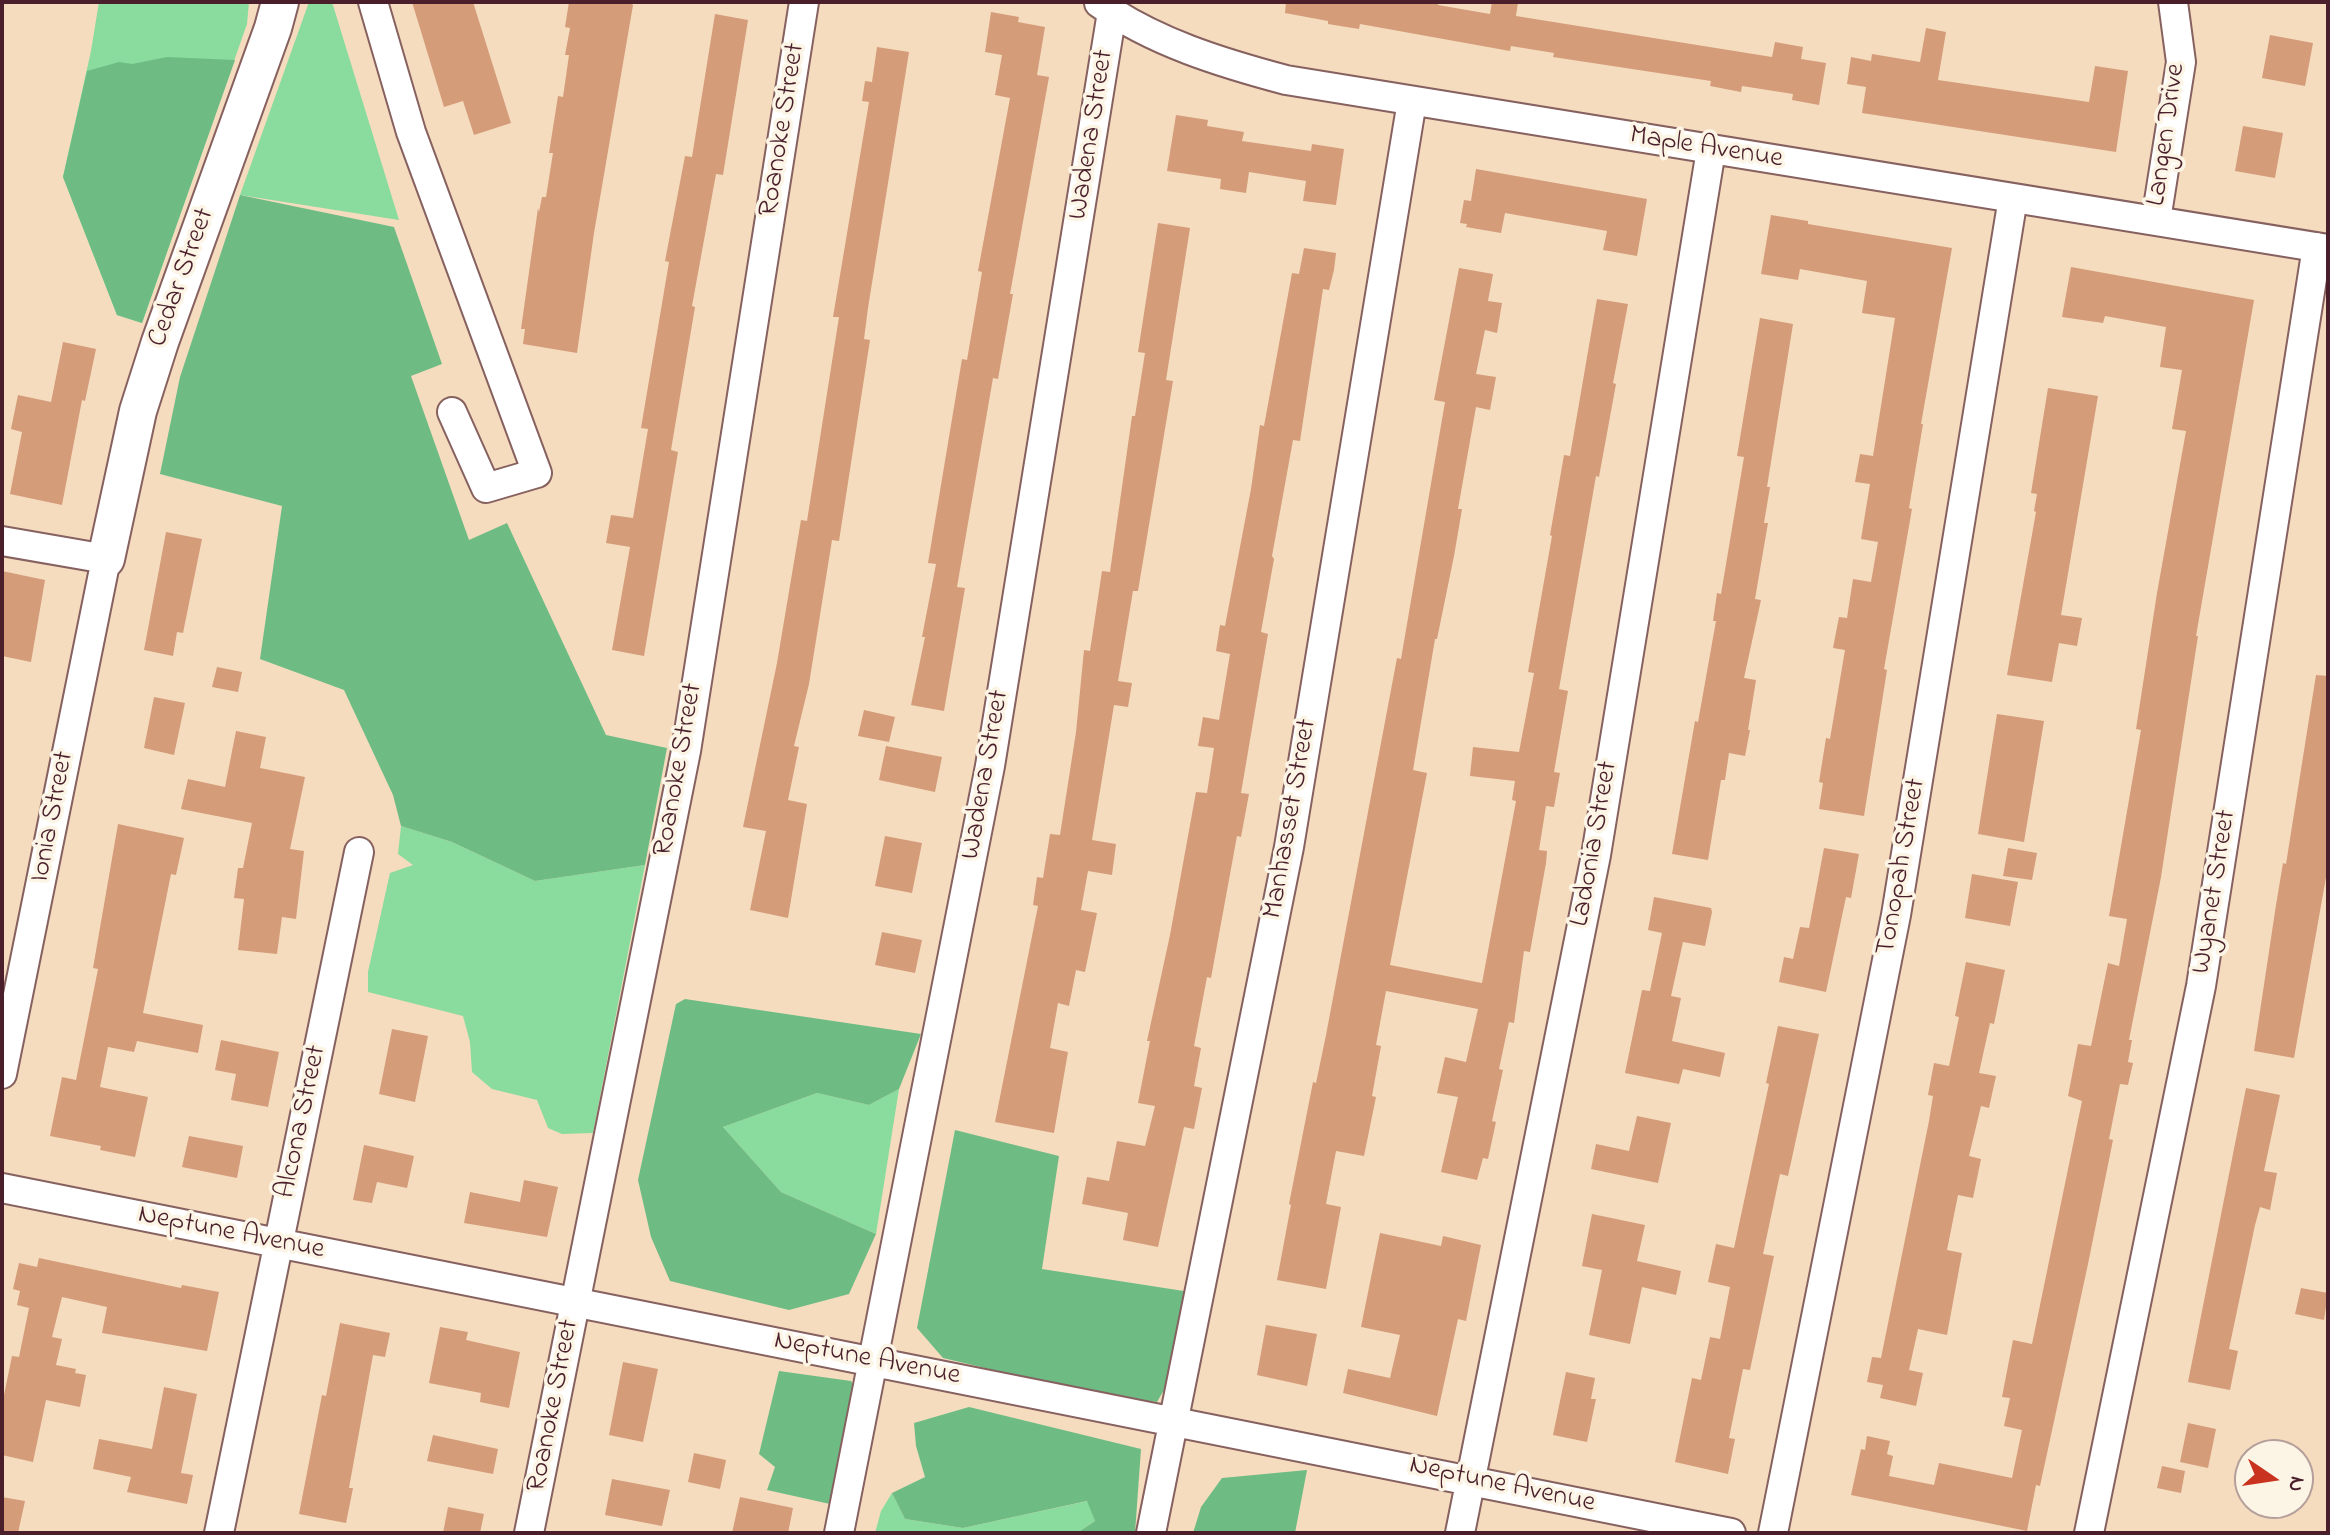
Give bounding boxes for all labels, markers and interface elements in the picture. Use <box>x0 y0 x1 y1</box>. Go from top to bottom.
street label: Roanoke Street <box>754 41 814 219</box>
street label: Wadena Street <box>1063 48 1123 222</box>
street label: Langen Drive <box>2141 62 2195 208</box>
street label: Maple Avenue <box>1627 120 1785 178</box>
street label: Cedar Street <box>142 204 224 352</box>
street label: Roanoke Street <box>648 681 712 859</box>
street label: Wadena Street <box>956 688 1018 862</box>
street label: Manhasset Street <box>1258 716 1326 922</box>
street label: Ionia Street <box>25 749 83 885</box>
street label: Ladonia Street <box>1565 759 1627 929</box>
street label: Tonopah Street <box>1871 776 1935 958</box>
street label: Wyanet Street <box>2186 808 2246 976</box>
street label: Alcona Street <box>270 1042 336 1202</box>
street label: Neptune Avenue <box>135 1199 327 1269</box>
street label: Roanoke Street <box>522 1317 588 1495</box>
street label: Neptune Avenue <box>771 1325 963 1395</box>
north arrow <box>2234 1439 2314 1519</box>
street label: Neptune Avenue <box>1406 1450 1598 1522</box>
text: N <box>2278 1473 2313 1495</box>

